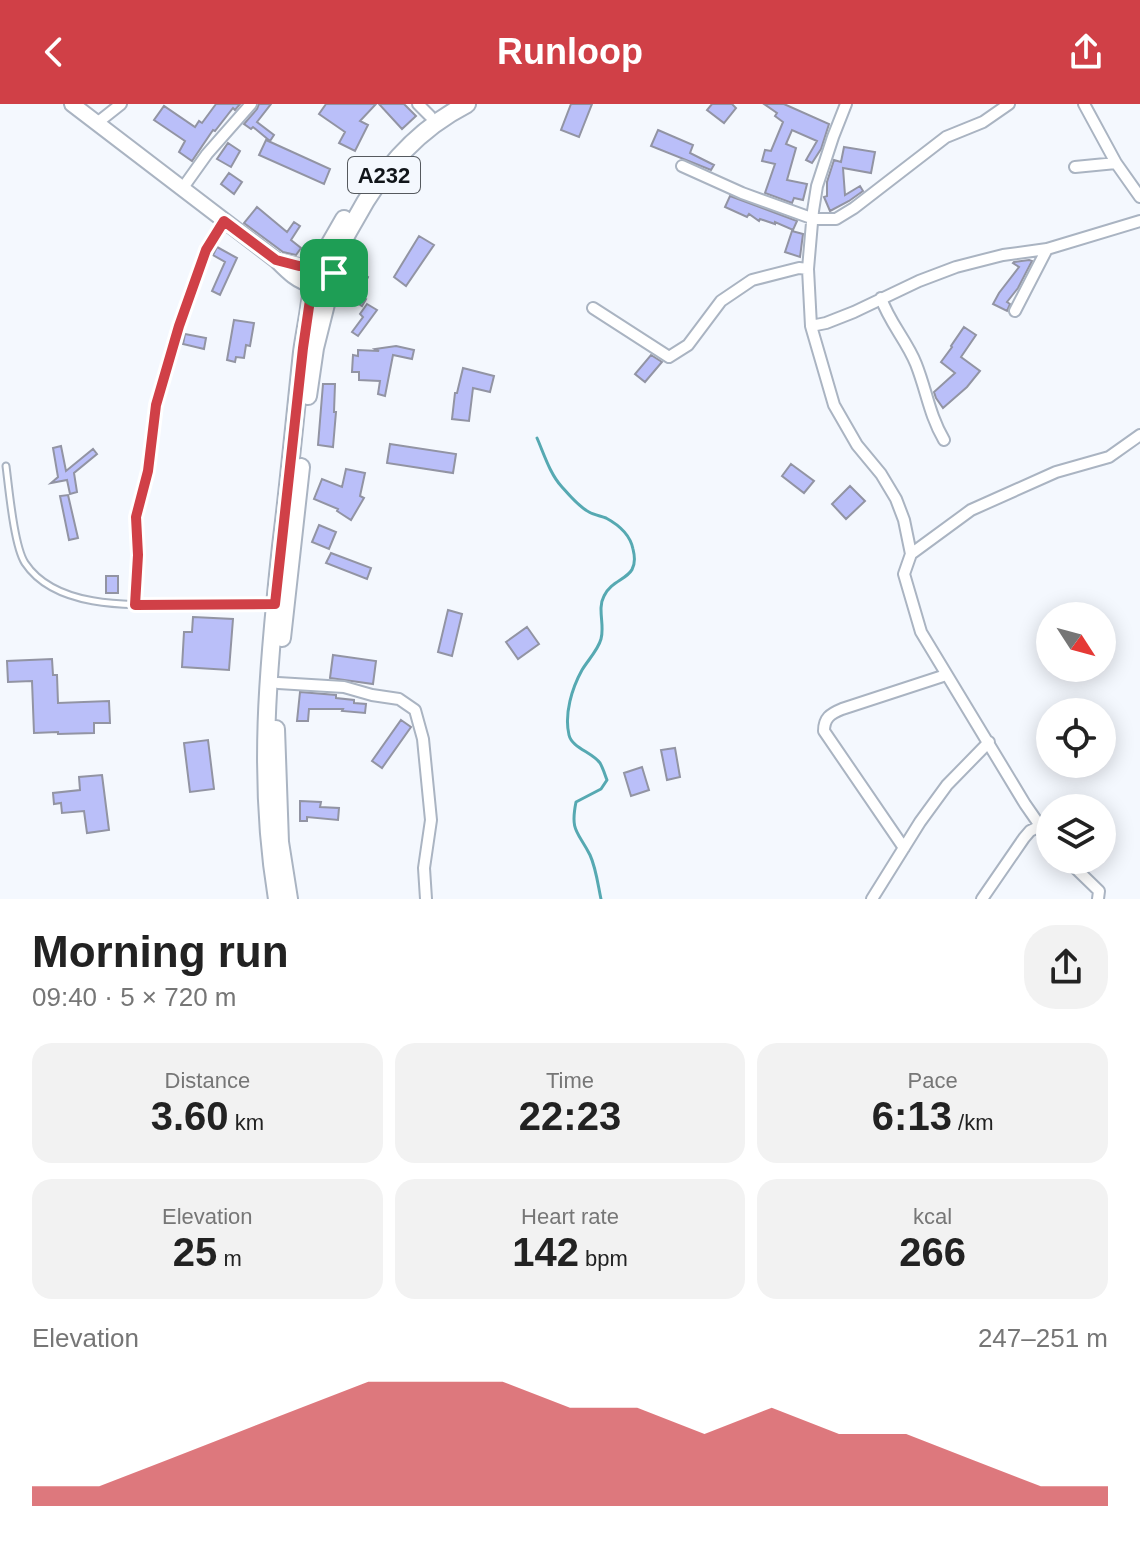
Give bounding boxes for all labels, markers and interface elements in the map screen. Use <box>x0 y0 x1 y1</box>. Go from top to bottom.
icon: back <box>32 30 76 74</box>
icon: share <box>1064 30 1108 74</box>
text: Runloop <box>497 31 643 72</box>
road number: A232 <box>348 157 420 193</box>
pin <box>300 239 368 307</box>
icon: arrive <box>312 251 356 295</box>
north arrow <box>1036 602 1116 682</box>
map controls <box>1036 602 1116 874</box>
button: locate <box>1036 698 1116 778</box>
button: layers <box>1036 794 1116 874</box>
button: share <box>1024 925 1108 1009</box>
text: Morning run <box>32 927 289 976</box>
text: 09:40 · 5 × 720 m <box>32 982 237 1012</box>
text: Distance <box>165 1068 250 1093</box>
text: Time <box>546 1068 594 1093</box>
text: Pace <box>908 1068 958 1093</box>
text: 3.60 <box>151 1094 229 1138</box>
text: 22:23 <box>519 1094 621 1138</box>
text: 6:13 <box>872 1094 952 1138</box>
text: km <box>229 1110 264 1135</box>
text: /km <box>952 1110 993 1135</box>
text: Elevation <box>162 1204 253 1229</box>
text: Heart rate <box>521 1204 619 1229</box>
text: kcal <box>913 1204 952 1229</box>
text: 25 <box>173 1230 217 1274</box>
text: 142 <box>512 1230 579 1274</box>
text: 266 <box>899 1230 966 1274</box>
text: m <box>217 1246 242 1271</box>
text: bpm <box>579 1246 628 1271</box>
text: Elevation <box>32 1323 139 1353</box>
text: 247–251 m <box>978 1323 1108 1353</box>

